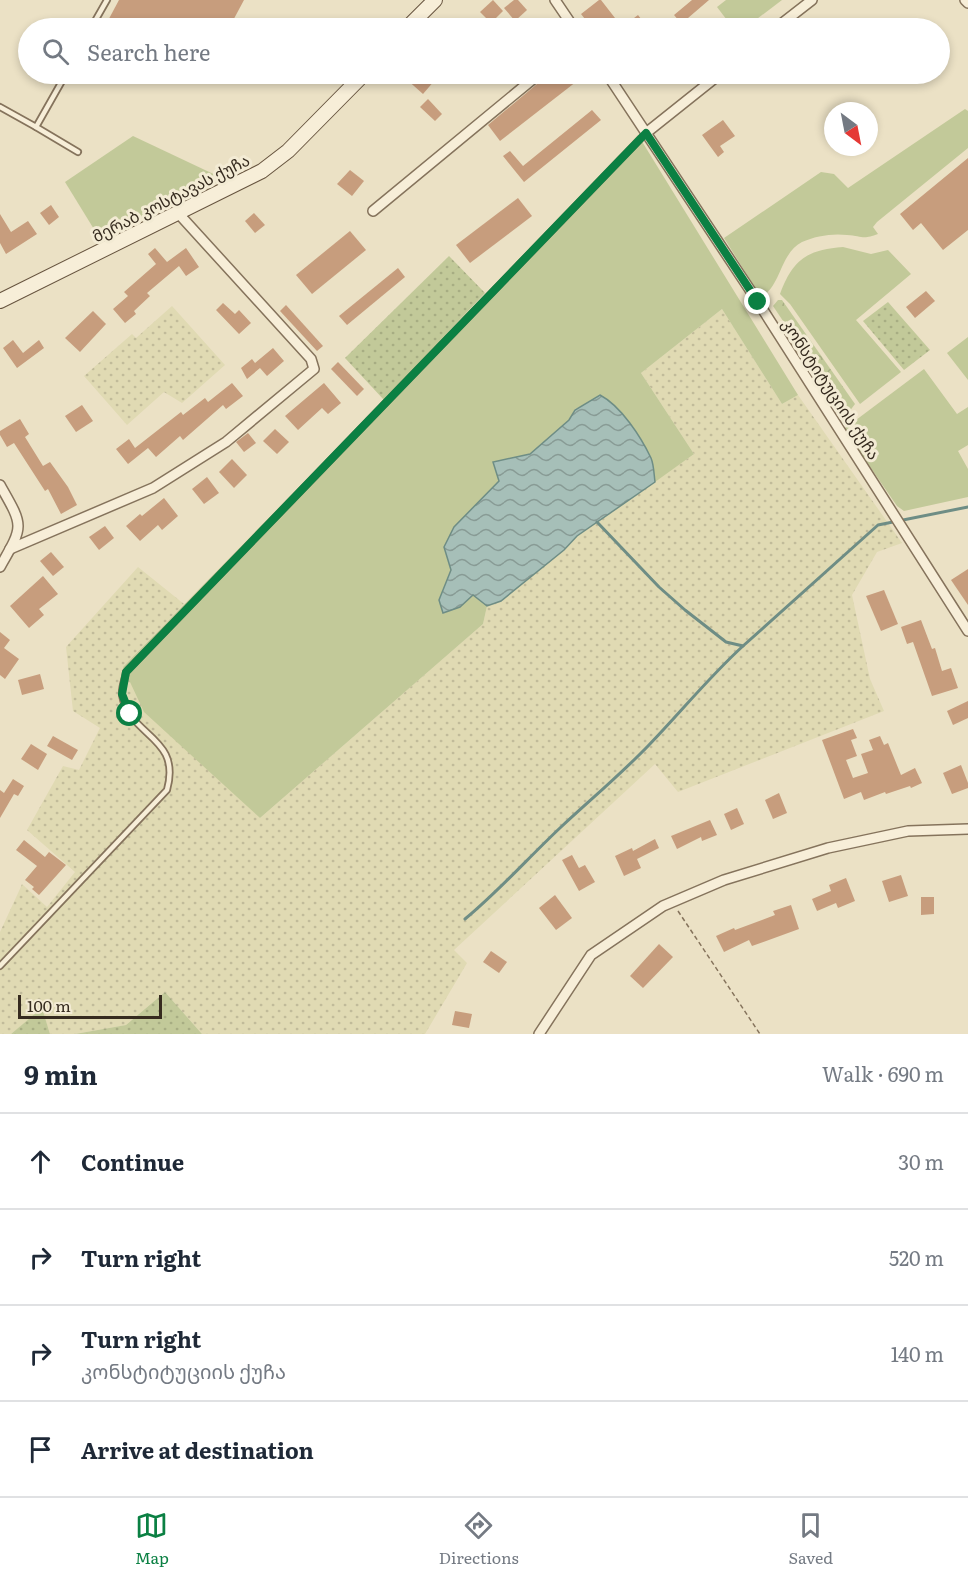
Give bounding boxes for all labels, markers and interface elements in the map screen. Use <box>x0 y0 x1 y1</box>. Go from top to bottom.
search box <box>18 18 950 84</box>
icon: search <box>39 35 72 68</box>
text: Search here <box>87 35 210 68</box>
north arrow <box>824 102 878 156</box>
street label: მერაბ კოსტავას ქუჩა <box>88 147 253 247</box>
route end <box>744 288 770 314</box>
street label: კონსტიტუციის ქუჩა <box>777 313 887 464</box>
route start <box>116 700 142 726</box>
scale bar <box>18 992 162 1019</box>
text: 100 m <box>27 993 71 1017</box>
text: 9 min <box>24 1054 98 1093</box>
text: Walk · 690 m <box>822 1058 944 1088</box>
icon: ahead <box>24 1145 57 1178</box>
text: Continue <box>81 1145 184 1178</box>
text: 30 m <box>898 1146 944 1176</box>
icon: right <box>24 1241 57 1274</box>
text: Turn right <box>81 1241 201 1274</box>
text: 520 m <box>889 1242 944 1272</box>
text: Turn right <box>81 1322 201 1355</box>
icon: right <box>24 1337 57 1370</box>
text: 140 m <box>891 1338 944 1368</box>
text: კონსტიტუციის ქუჩა <box>81 1355 286 1385</box>
icon: arrive <box>24 1433 57 1466</box>
text: Arrive at destination <box>81 1433 314 1466</box>
tab: Map <box>135 1509 169 1569</box>
tab: Directions <box>439 1509 519 1569</box>
tab: Saved <box>789 1509 833 1569</box>

